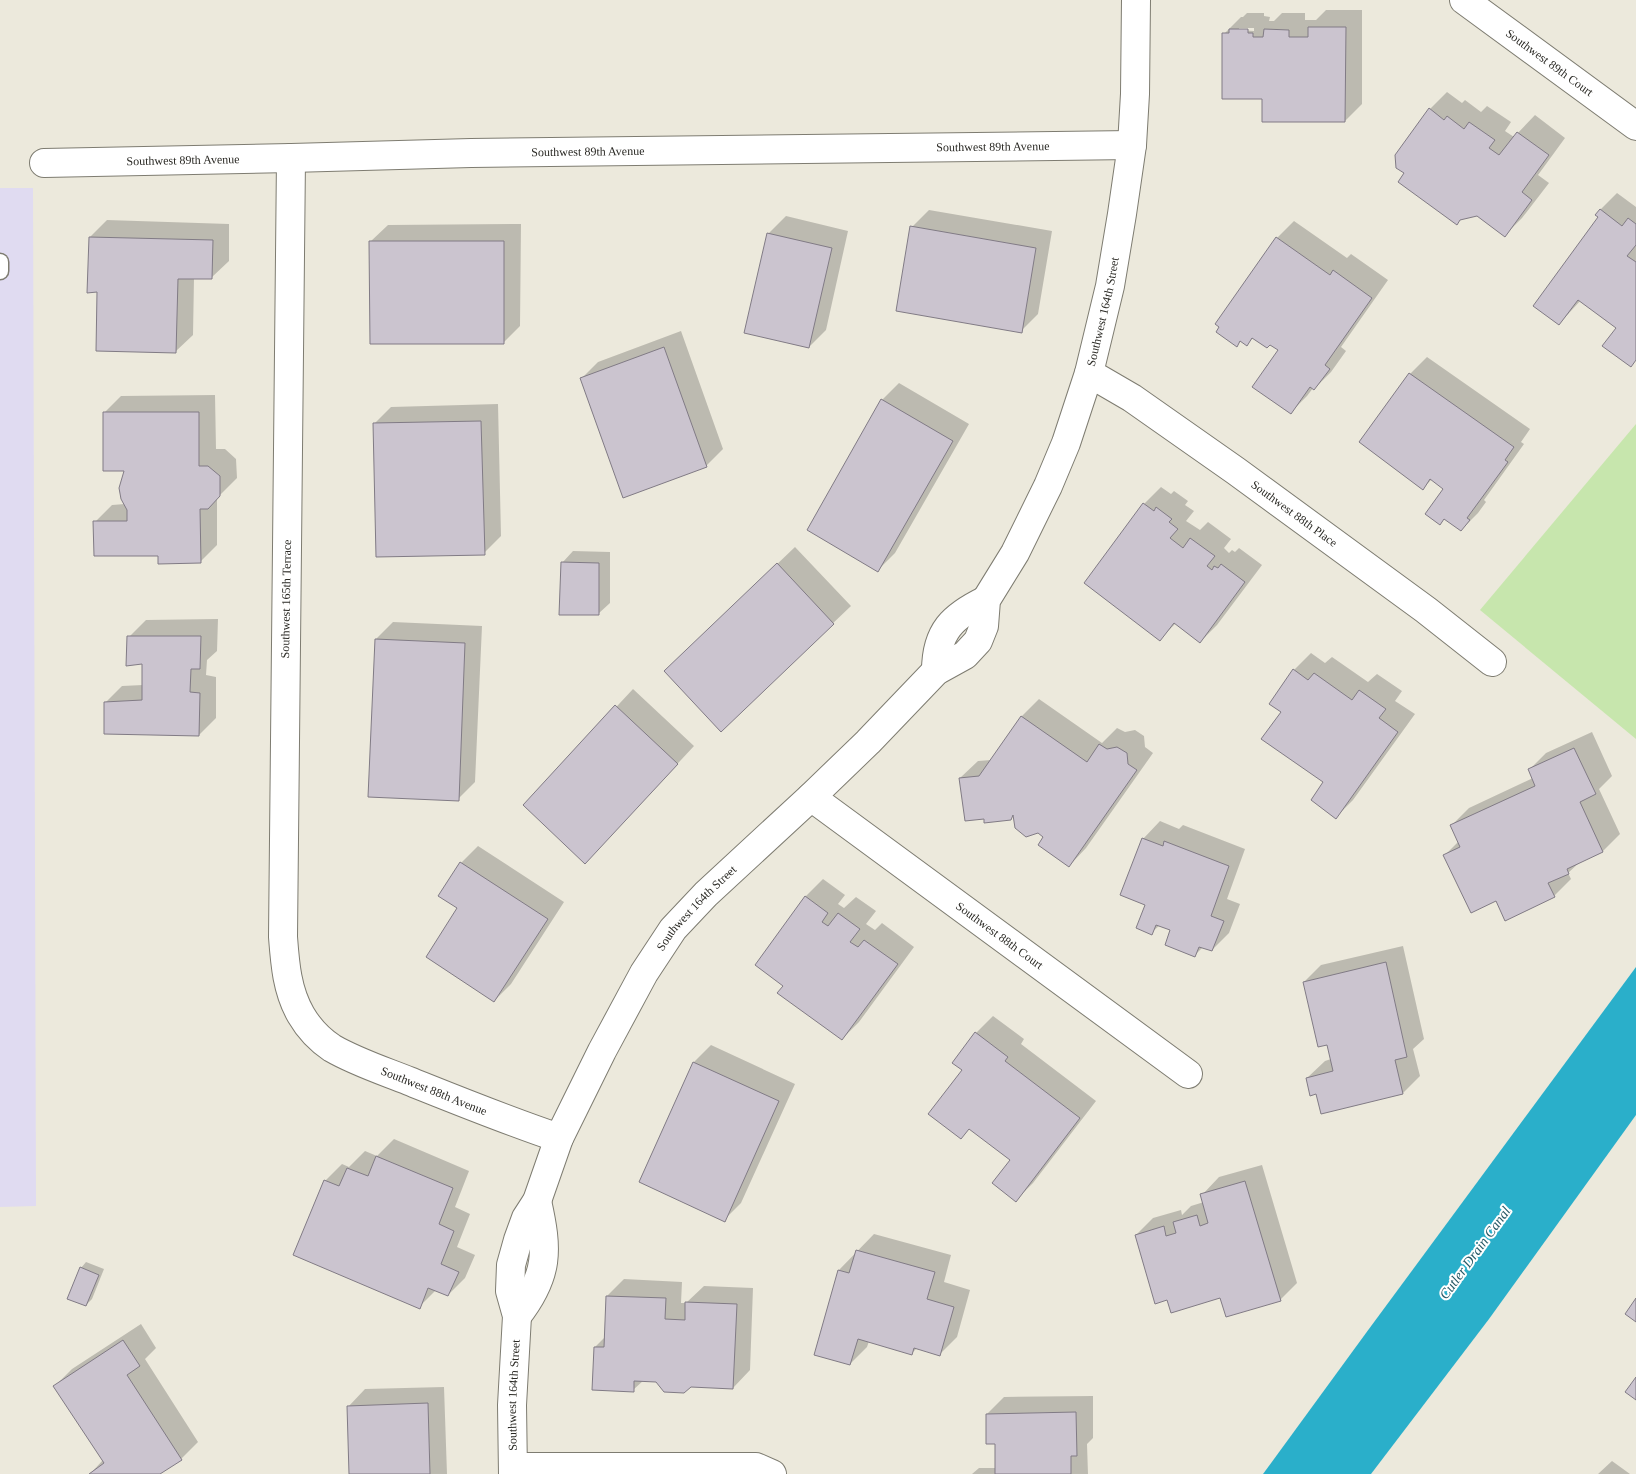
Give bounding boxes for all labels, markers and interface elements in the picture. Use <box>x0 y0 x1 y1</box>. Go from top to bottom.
street label: Southwest 89th Court <box>1503 26 1596 100</box>
street label: Southwest 89th Avenue <box>936 139 1050 154</box>
street label: Southwest 89th Avenue <box>531 144 645 159</box>
street label: Southwest 89th Avenue <box>126 152 240 168</box>
street label: Southwest 164th Street <box>1084 255 1122 368</box>
street label: Southwest 88th Place <box>1248 477 1340 550</box>
street label: Southwest 165th Terrace <box>278 539 294 659</box>
street label: Southwest 164th Street <box>654 862 740 953</box>
street label: Southwest 88th Court <box>953 899 1046 973</box>
street label: Southwest 88th Avenue <box>379 1064 489 1118</box>
water label: Cutler Drain Canal <box>1436 1204 1514 1302</box>
street label: Southwest 164th Street <box>505 1338 523 1451</box>

